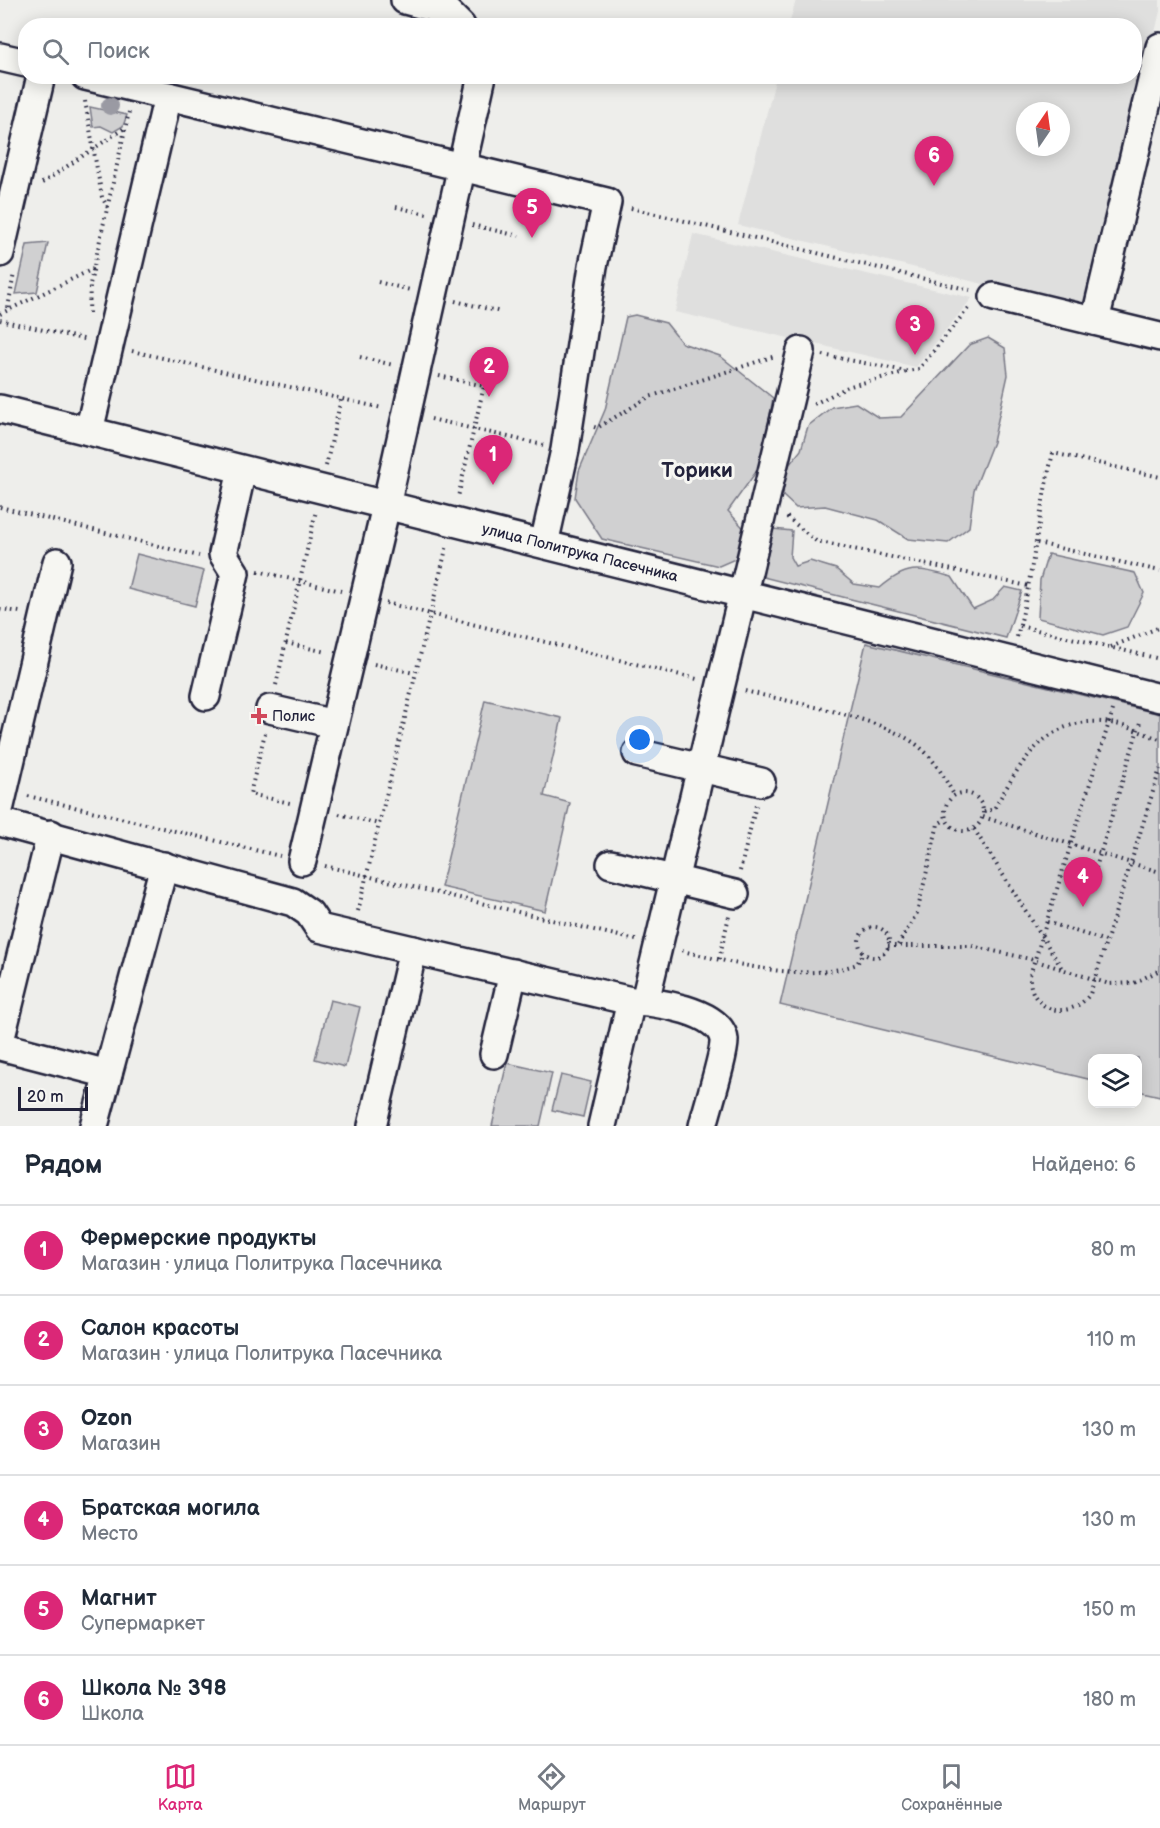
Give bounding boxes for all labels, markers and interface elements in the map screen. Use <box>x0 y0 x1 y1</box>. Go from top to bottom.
search box <box>18 18 1142 84</box>
icon: search <box>39 35 72 68</box>
text: Поиск <box>87 38 150 65</box>
north arrow <box>1016 102 1070 156</box>
pin: 6 <box>914 136 954 186</box>
pin: 5 <box>512 188 552 238</box>
pin: 3 <box>896 306 934 355</box>
pin: 2 <box>470 348 508 397</box>
pin: 1 <box>474 436 512 485</box>
district label: Торики <box>661 458 733 483</box>
street label: улица Политрука Пасечника <box>480 519 680 587</box>
marker: Полис <box>250 707 268 725</box>
place label: Полис <box>272 707 316 726</box>
your location <box>625 725 654 754</box>
pin: 4 <box>1064 858 1102 907</box>
map controls <box>1088 1054 1142 1108</box>
button: layers <box>1088 1054 1142 1108</box>
scale bar <box>18 1084 88 1112</box>
text: 20 m <box>27 1088 63 1107</box>
text: Рядом <box>24 1150 102 1181</box>
text: Найдено: 6 <box>1031 1153 1136 1177</box>
text: Фермерские продукты <box>81 1225 317 1252</box>
text: 1 <box>39 1238 48 1262</box>
text: 80 m <box>1091 1238 1136 1262</box>
text: Магазин · улица Политрука Пасечника <box>81 1252 442 1276</box>
text: Салон красоты <box>81 1315 239 1342</box>
text: 2 <box>38 1328 49 1352</box>
text: 110 m <box>1087 1328 1136 1352</box>
text: Магазин · улица Политрука Пасечника <box>81 1342 442 1366</box>
text: Ozon <box>81 1405 132 1432</box>
text: 3 <box>38 1418 49 1442</box>
text: 130 m <box>1082 1418 1136 1442</box>
text: Магазин <box>81 1432 161 1456</box>
text: Братская могила <box>81 1495 260 1522</box>
text: 4 <box>38 1508 49 1532</box>
text: 130 m <box>1082 1508 1136 1532</box>
text: Место <box>81 1522 138 1546</box>
text: Магнит <box>81 1585 157 1612</box>
text: 5 <box>38 1598 49 1622</box>
text: 150 m <box>1083 1598 1136 1622</box>
text: Супермаркет <box>81 1612 205 1636</box>
text: Школа № 398 <box>81 1675 227 1702</box>
text: 6 <box>37 1688 50 1712</box>
text: 180 m <box>1083 1688 1136 1712</box>
text: Школа <box>81 1702 144 1726</box>
tab: Карта <box>158 1760 203 1815</box>
tab: Маршрут <box>518 1760 586 1815</box>
tab: Сохранённые <box>901 1760 1002 1815</box>

